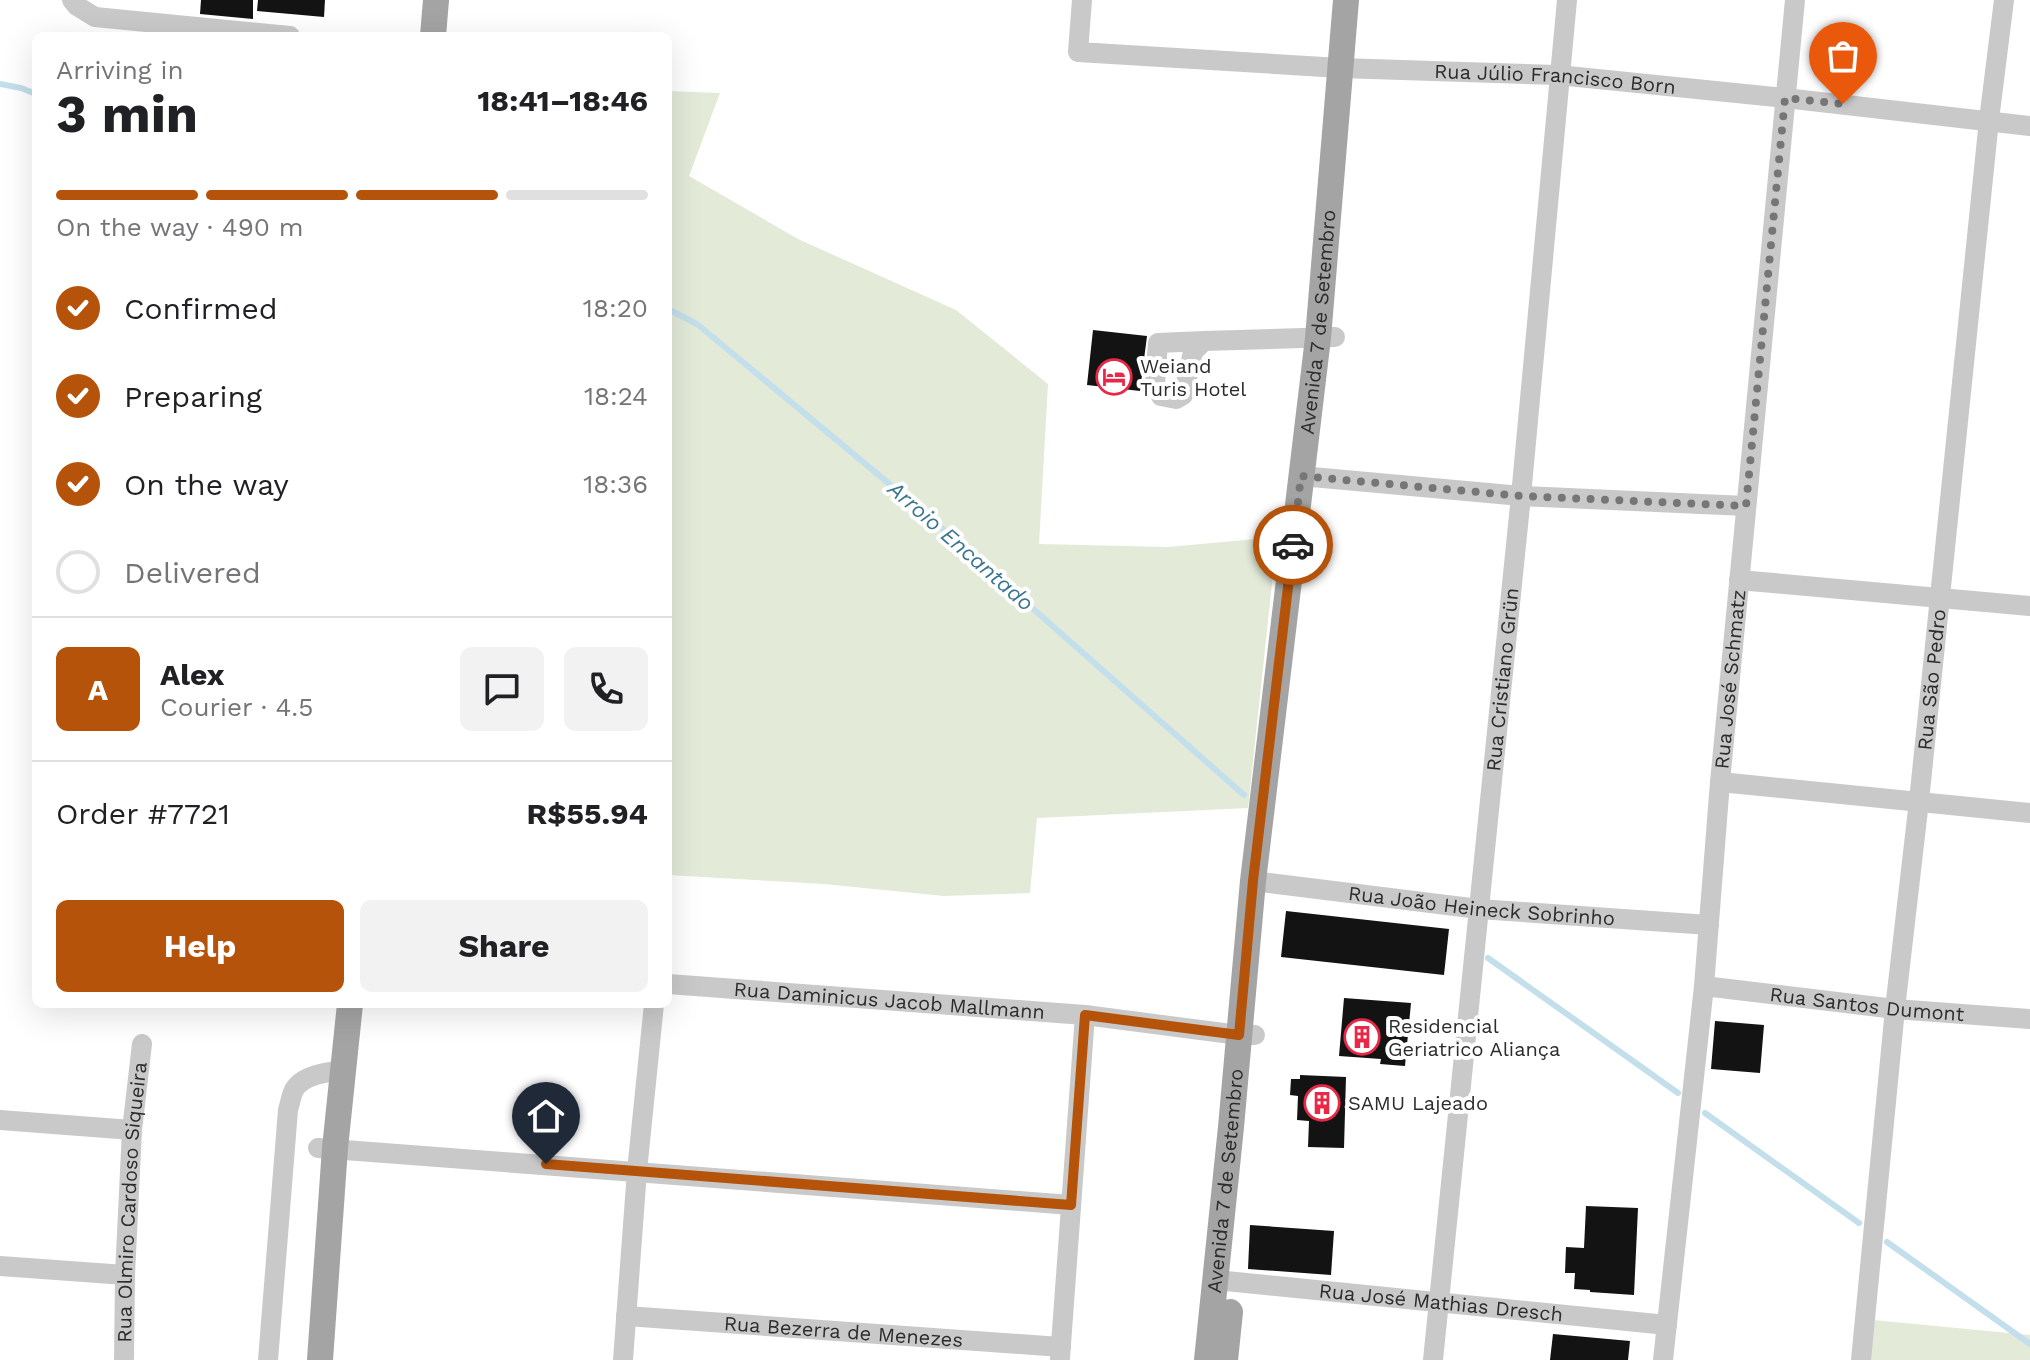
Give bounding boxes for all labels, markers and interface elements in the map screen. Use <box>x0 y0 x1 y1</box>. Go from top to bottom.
pin <box>1809 22 1877 104</box>
icon: bag <box>1821 34 1865 78</box>
text: Arriving in <box>56 55 184 85</box>
street label: Rua Júlio Francisco Born <box>1434 59 1677 99</box>
text: 18:41–18:46 <box>477 83 648 118</box>
text: 3 min <box>56 84 198 145</box>
street label: Avenida 7 de Setembro <box>1295 209 1341 436</box>
text: On the way · 490 m <box>56 212 304 242</box>
icon: check <box>56 286 100 330</box>
text: Confirmed <box>124 291 278 326</box>
text: 18:20 <box>583 293 648 323</box>
place label: Weiand Turis Hotel <box>1140 354 1246 401</box>
hotel icon: Weiand Turis Hotel <box>1095 358 1133 396</box>
icon: check <box>56 374 100 418</box>
text: Preparing <box>124 379 262 414</box>
text: 18:24 <box>584 381 648 411</box>
icon: check <box>56 462 100 506</box>
text: On the way <box>124 467 289 502</box>
text: 18:36 <box>583 469 648 499</box>
water label: Arroio Encantado <box>882 475 1039 616</box>
courier <box>1253 505 1333 585</box>
icon: car <box>1271 523 1315 567</box>
text: Delivered <box>124 555 261 590</box>
street label: Rua Cristiano Grün <box>1481 586 1524 773</box>
street label: Rua José Schmatz <box>1709 588 1750 770</box>
street label: Rua São Pedro <box>1912 608 1951 751</box>
button: chat <box>460 647 544 731</box>
button: phone <box>564 647 648 731</box>
text: Alex <box>160 657 224 692</box>
text: A <box>88 672 108 707</box>
text: Courier · 4.5 <box>160 692 313 722</box>
text: Order #7721 <box>56 796 230 831</box>
text: R$55.94 <box>527 796 648 831</box>
street label: Rua João Heineck Sobrinho <box>1347 881 1616 930</box>
button: Help <box>56 900 344 992</box>
button: Share <box>360 900 648 992</box>
street label: Rua Daminicus Jacob Mallmann <box>733 977 1046 1024</box>
street label: Rua Santos Dumont <box>1768 982 1966 1026</box>
place label: Residencial Geriatrico Aliança <box>1388 1014 1560 1061</box>
building icon: Residencial Geriatrico Aliança <box>1343 1018 1381 1056</box>
street label: Rua Olmiro Cardoso Siqueira <box>112 1061 152 1343</box>
street label: Avenida 7 de Setembro <box>1202 1068 1248 1294</box>
pin <box>512 1082 580 1164</box>
building icon: SAMU Lajeado <box>1303 1084 1341 1122</box>
place label: SAMU Lajeado <box>1348 1091 1488 1115</box>
icon: home <box>524 1094 568 1138</box>
street label: Rua José Mathias Dresch <box>1318 1278 1564 1327</box>
street label: Rua Bezerra de Menezes <box>723 1311 964 1352</box>

